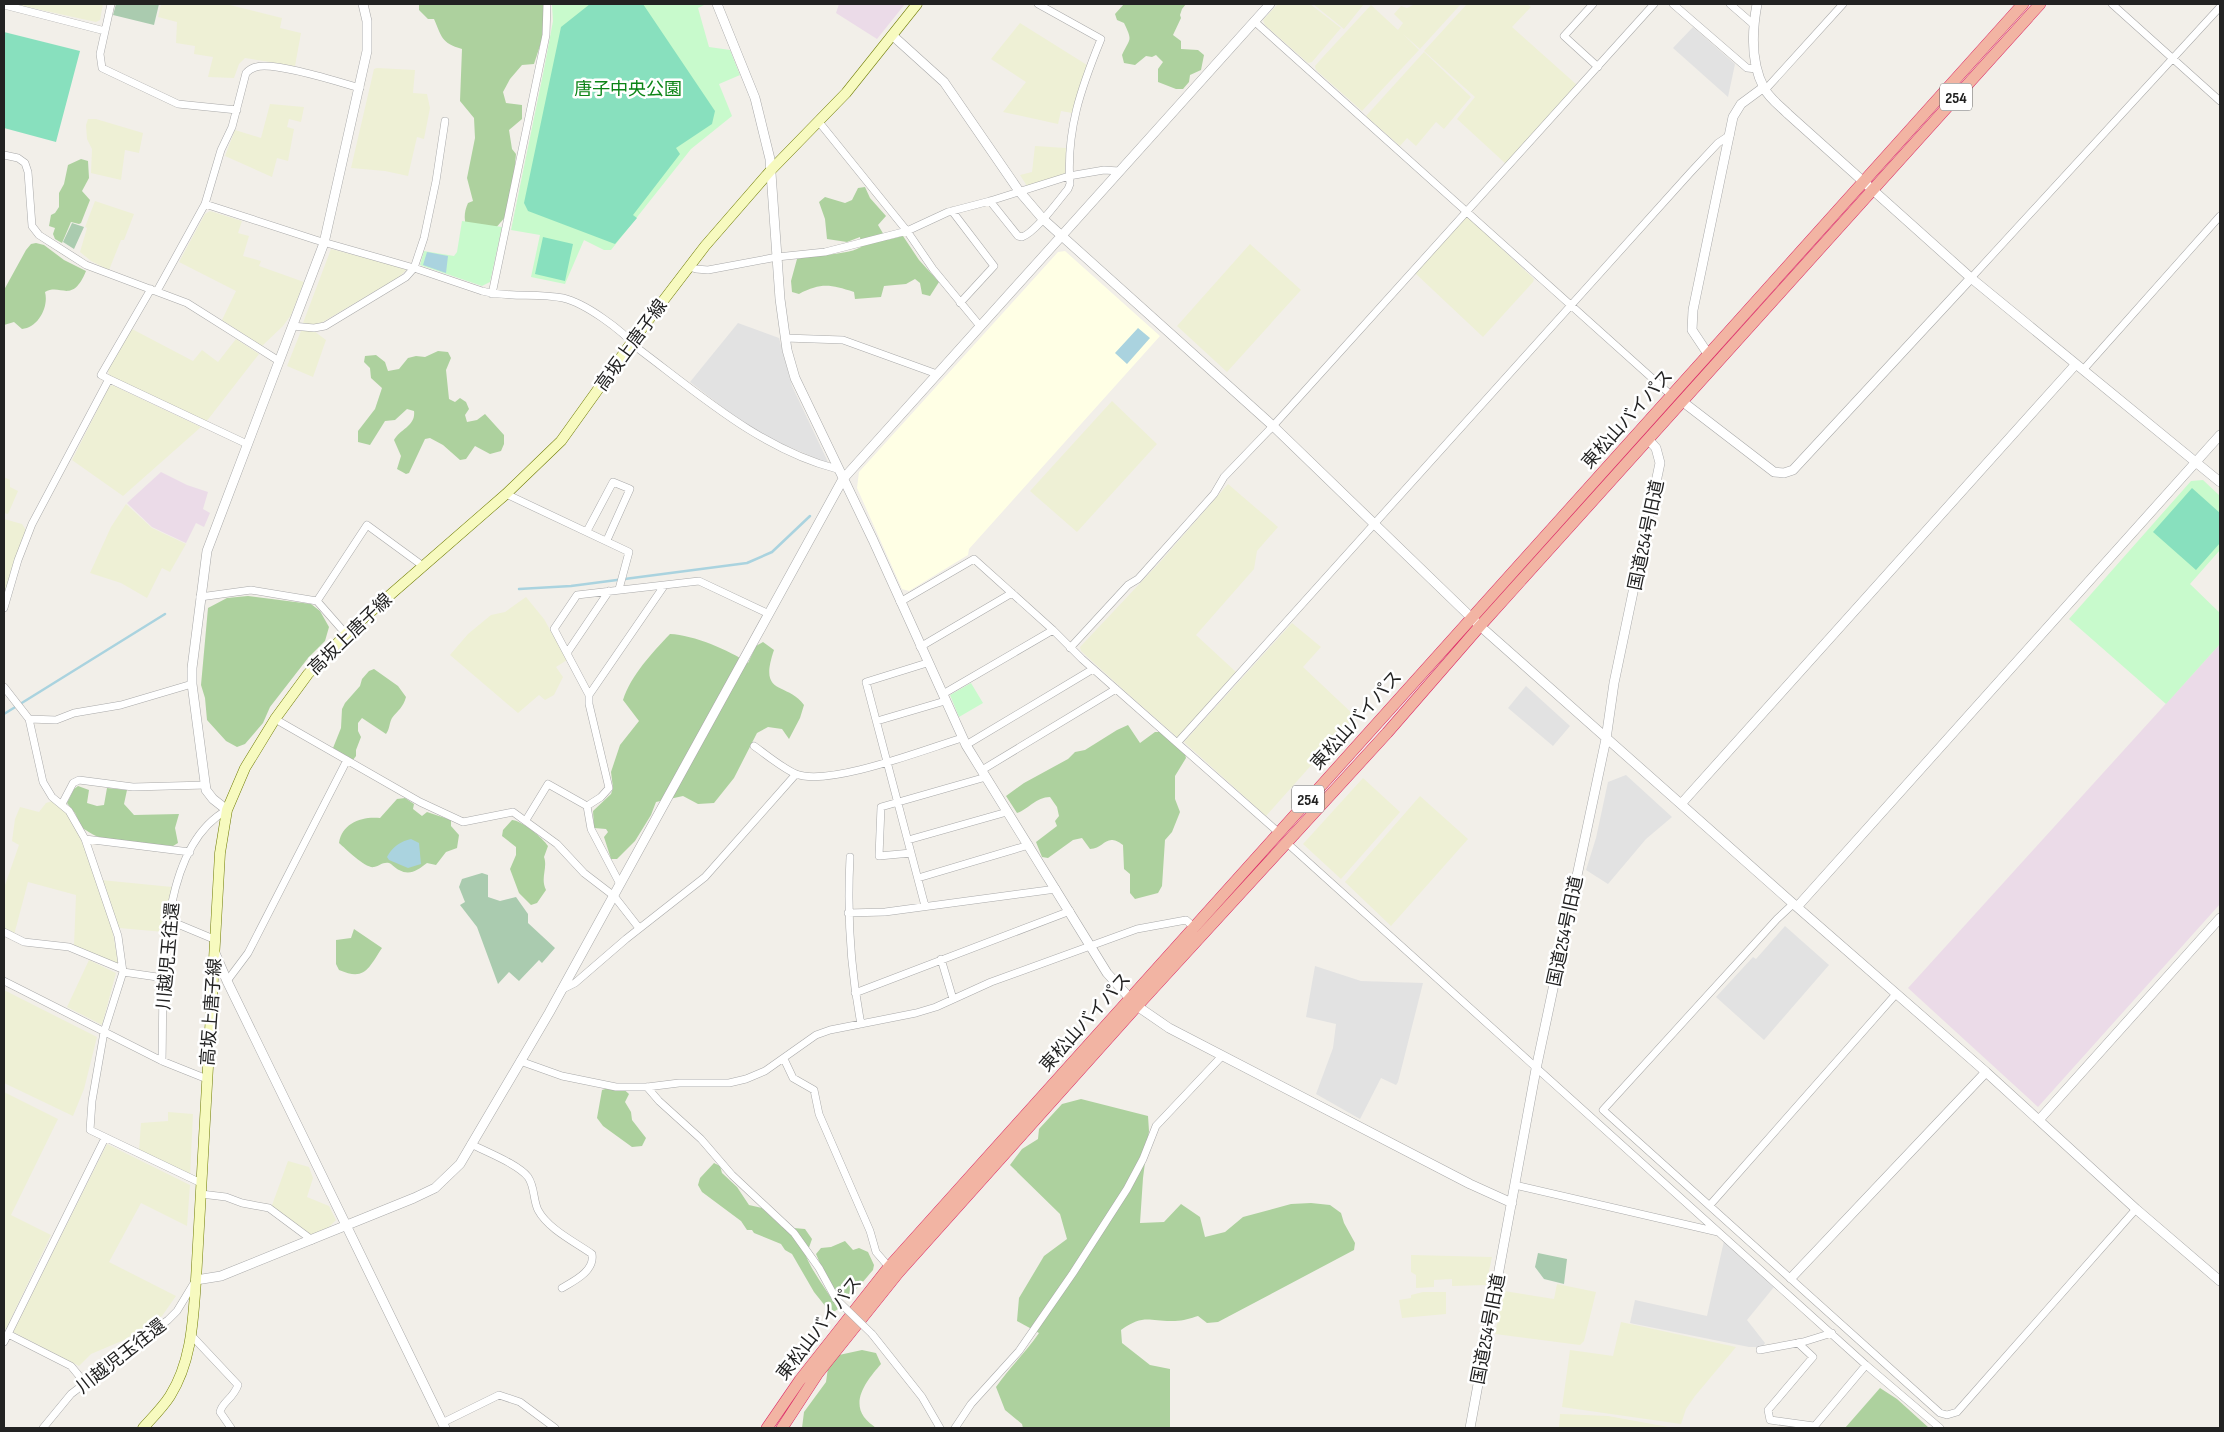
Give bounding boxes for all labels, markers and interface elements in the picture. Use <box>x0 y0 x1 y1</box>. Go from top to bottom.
park label: 唐子中央公園 <box>574 79 682 100</box>
road number: 254 <box>1940 84 1972 110</box>
street label: 高坂上唐子線 <box>591 295 672 395</box>
street label: 東松山バイパス <box>1578 366 1677 473</box>
street label: 国道254号旧道 <box>1625 478 1668 592</box>
street label: 高坂上唐子線 <box>304 589 396 679</box>
street label: 東松山バイパス <box>1307 667 1406 774</box>
road number: 254 <box>1292 786 1324 812</box>
street label: 国道254号旧道 <box>1544 874 1587 988</box>
street label: 川越児玉往還 <box>153 901 184 1011</box>
street label: 高坂上唐子線 <box>197 957 226 1067</box>
street label: 東松山バイパス <box>1036 969 1135 1076</box>
street label: 東松山バイパス <box>772 1272 866 1384</box>
street label: 国道254号旧道 <box>1467 1272 1510 1386</box>
street label: 川越児玉往還 <box>72 1315 170 1398</box>

